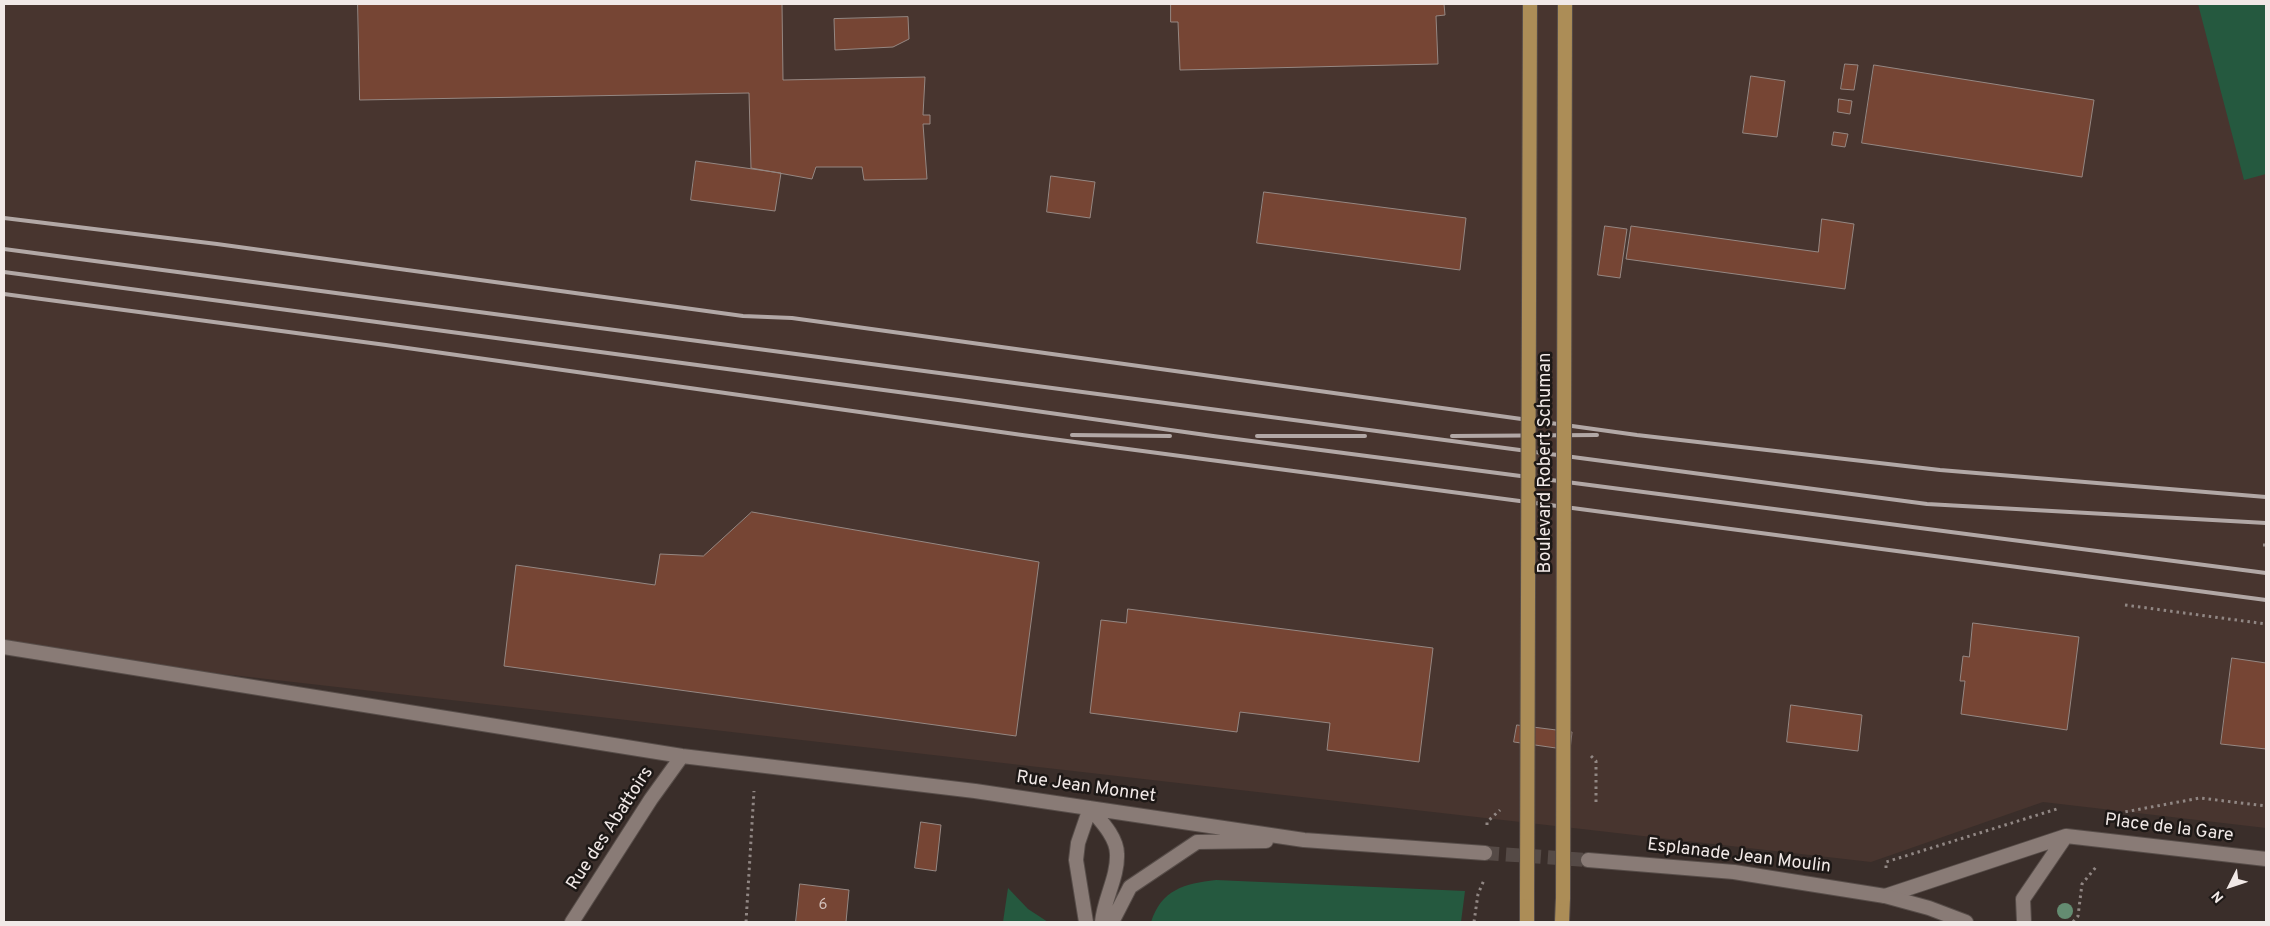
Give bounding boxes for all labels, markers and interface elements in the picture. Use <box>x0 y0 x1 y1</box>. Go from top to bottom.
street label: Boulevard Robert Schuman <box>1535 353 1557 573</box>
street label: Rue des Abattoirs <box>563 763 659 895</box>
street label: Rue Jean Monnet <box>1015 768 1157 808</box>
street label: Place de la Gare <box>2103 810 2235 848</box>
street label: Esplanade Jean Moulin <box>1646 835 1832 879</box>
north arrow <box>2205 861 2255 911</box>
text: N <box>2209 887 2228 906</box>
house number: 6 <box>819 897 827 915</box>

